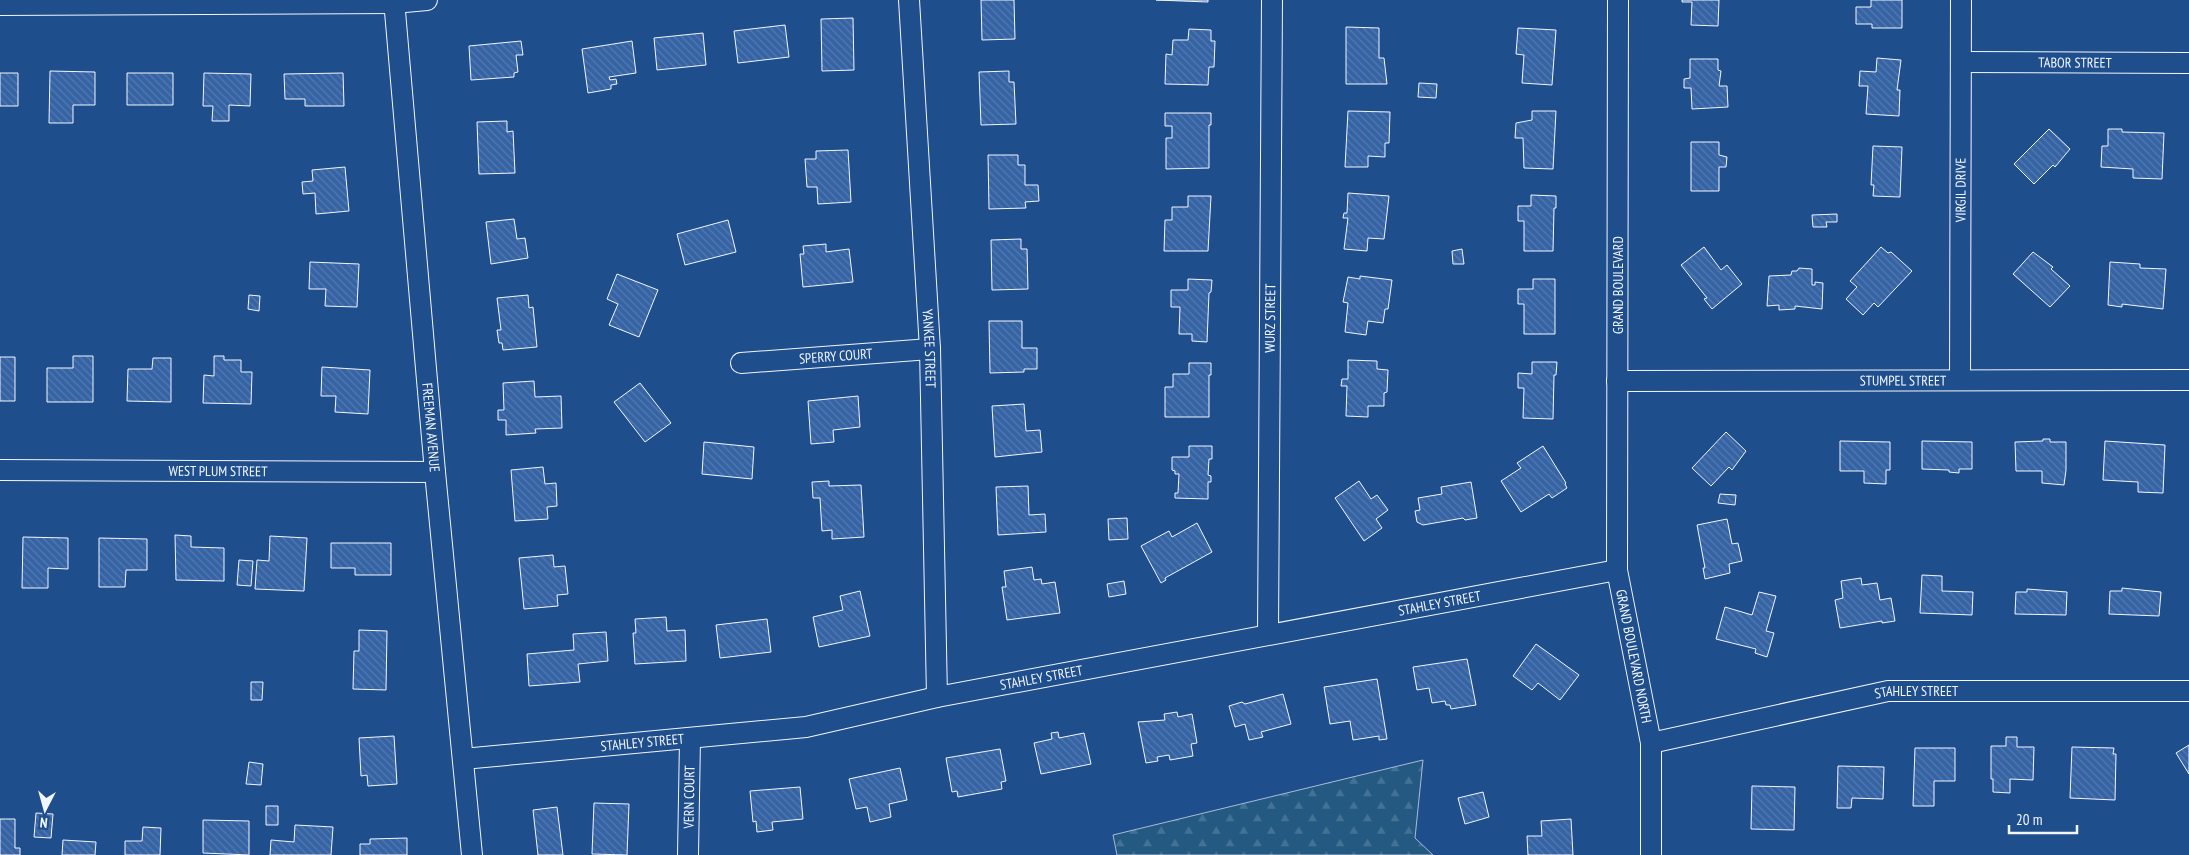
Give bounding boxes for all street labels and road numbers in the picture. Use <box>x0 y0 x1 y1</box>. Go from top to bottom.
street label: TABOR STREET <box>2038 53 2112 72</box>
street label: VIRGIL DRIVE <box>1951 158 1970 223</box>
street label: GRAND BOULEVARD <box>1609 236 1627 334</box>
street label: WURZ STREET <box>1261 283 1279 353</box>
street label: YANKEE STREET <box>919 308 940 389</box>
street label: SPERRY COURT <box>798 344 874 368</box>
street label: STUMPEL STREET <box>1860 371 1947 390</box>
street label: FREEMAN AVENUE <box>418 382 444 473</box>
street label: WEST PLUM STREET <box>169 462 268 480</box>
street label: STAHLEY STREET <box>1397 586 1483 620</box>
street label: GRAND BOULEVARD NORTH <box>1612 588 1656 725</box>
street label: STAHLEY STREET <box>998 661 1085 694</box>
street label: STAHLEY STREET <box>1873 682 1959 703</box>
street label: STAHLEY STREET <box>600 729 686 755</box>
street label: VERN COURT <box>679 765 699 830</box>

